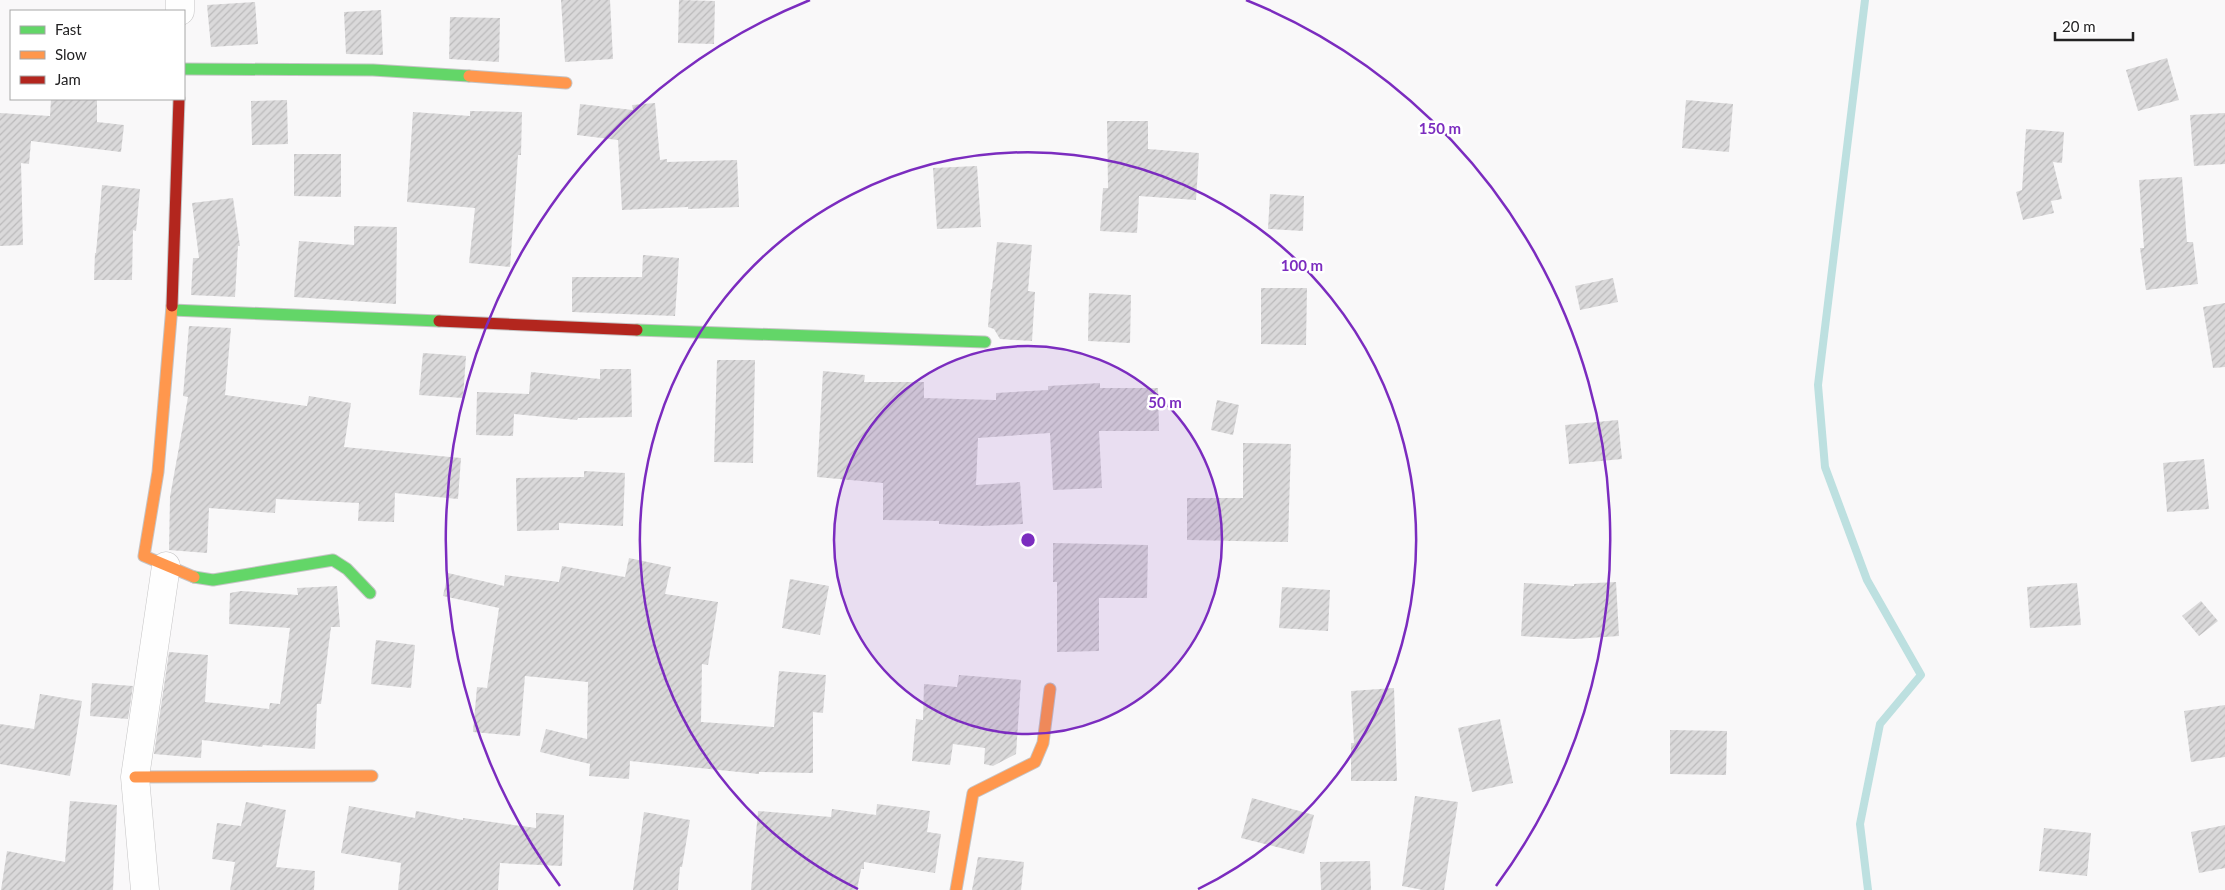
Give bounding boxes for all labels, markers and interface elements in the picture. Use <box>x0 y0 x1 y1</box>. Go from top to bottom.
legend <box>10 10 185 100</box>
scale bar <box>2055 10 2132 42</box>
text: 20 m <box>2062 17 2096 35</box>
text: Fast <box>55 20 82 38</box>
text: Slow <box>55 45 87 63</box>
text: Jam <box>55 70 81 88</box>
text: 150 m <box>1419 119 1461 137</box>
text: 100 m <box>1281 256 1323 274</box>
text: 50 m <box>1148 393 1182 411</box>
centre of rings <box>1019 531 1037 549</box>

